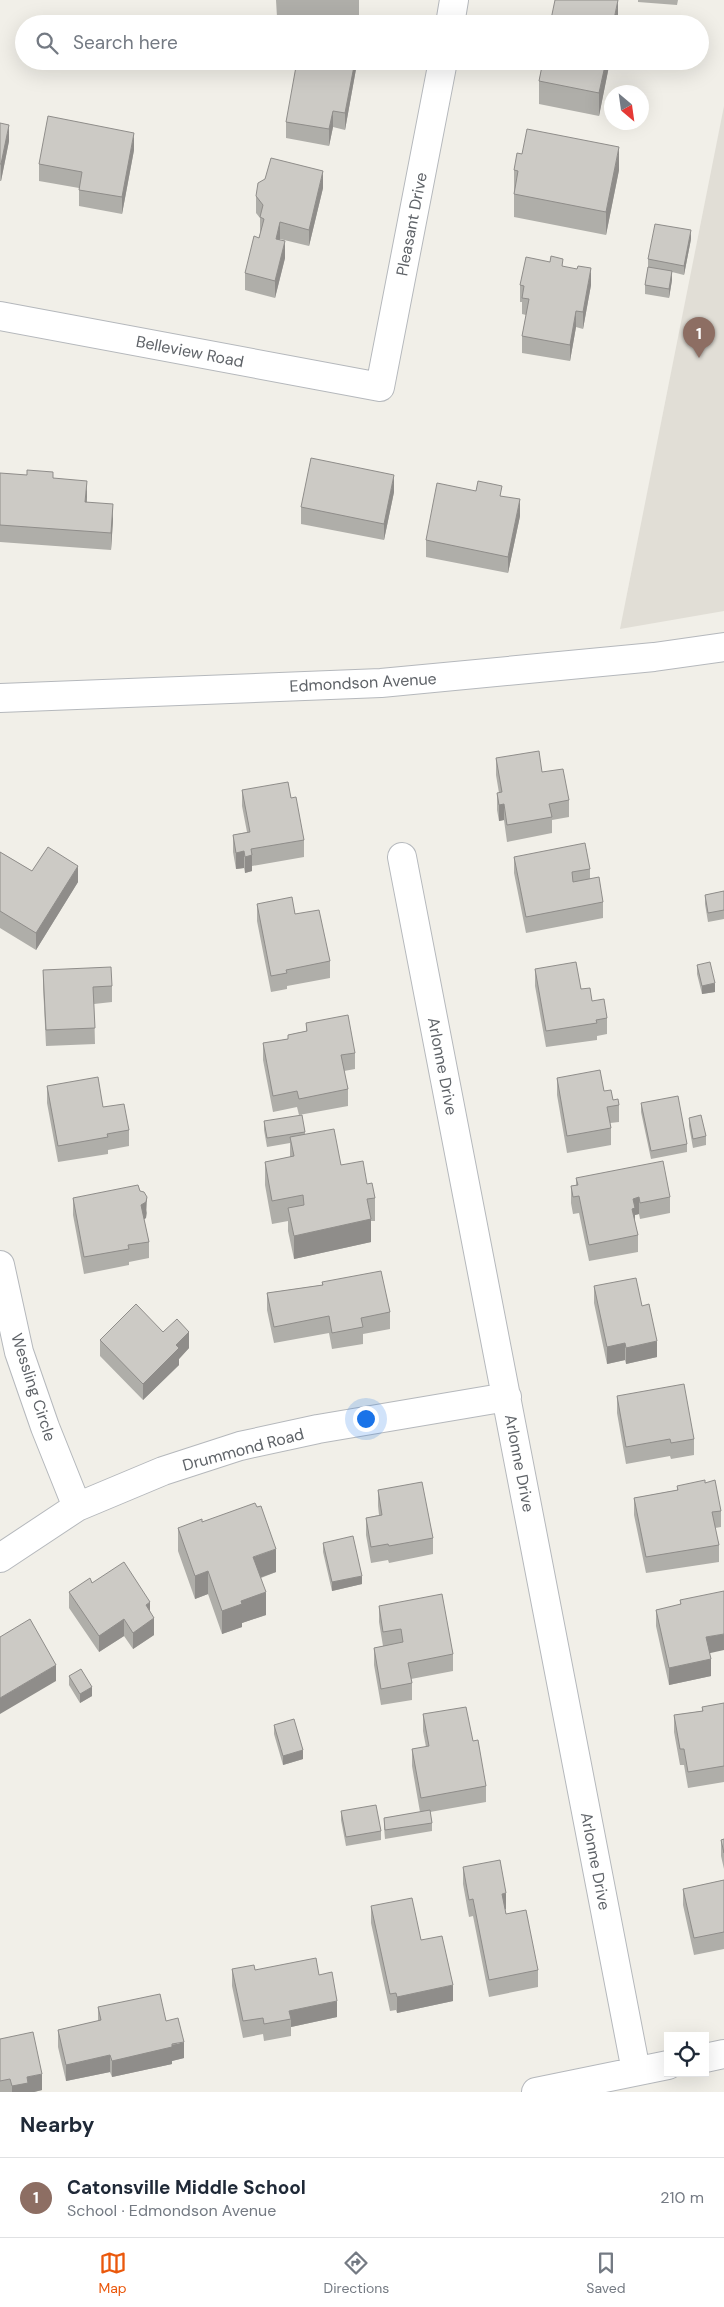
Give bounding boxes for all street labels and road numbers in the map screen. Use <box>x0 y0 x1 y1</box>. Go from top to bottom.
street label: Pleasant Drive <box>391 171 432 278</box>
street label: Belleview Road <box>134 331 246 372</box>
street label: Edmondson Avenue <box>289 668 437 697</box>
street label: Arlonne Drive <box>423 1015 462 1117</box>
street label: Wessling Circle <box>6 1330 61 1444</box>
street label: Arlonne Drive <box>500 1412 539 1514</box>
street label: Drummond Road <box>180 1423 306 1476</box>
street label: Arlonne Drive <box>576 1810 615 1912</box>

